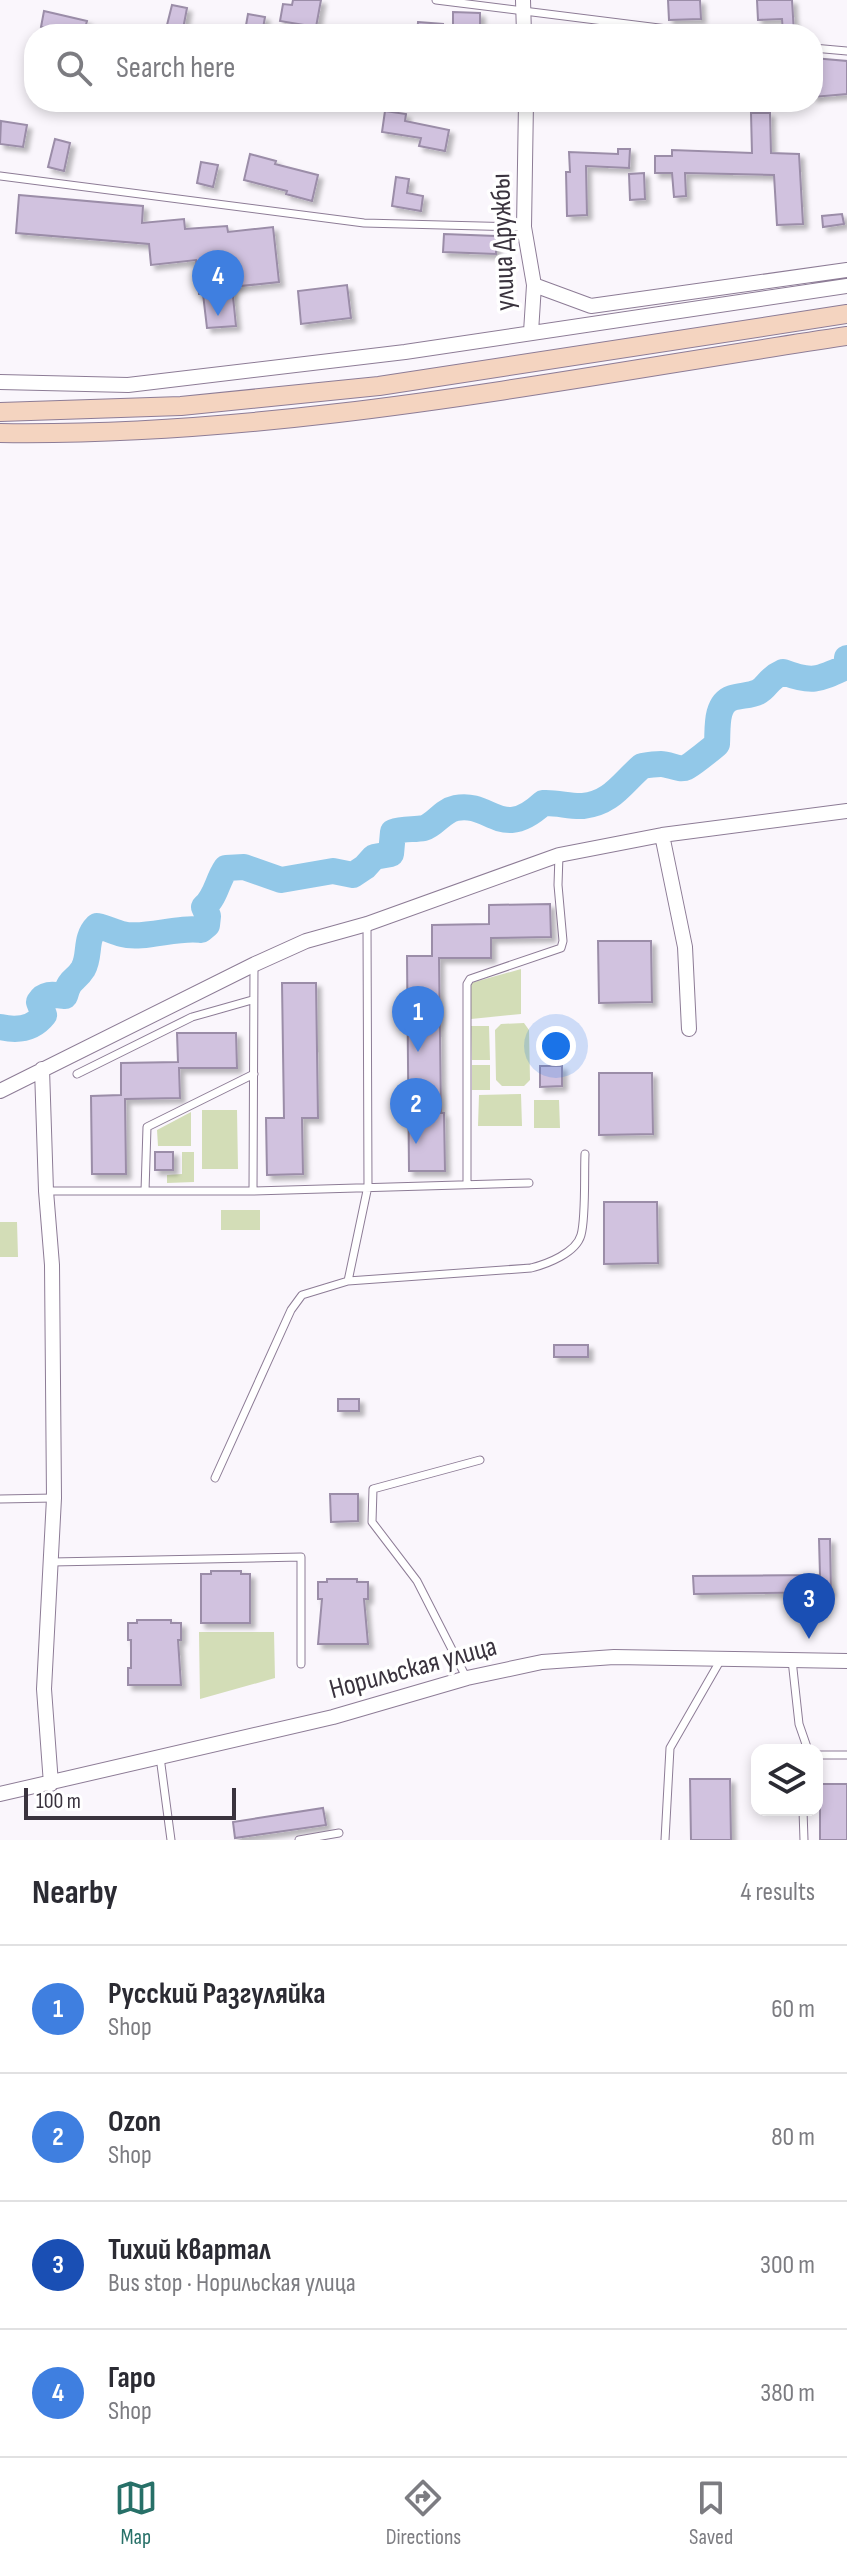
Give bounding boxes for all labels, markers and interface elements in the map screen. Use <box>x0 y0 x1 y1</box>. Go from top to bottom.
search box <box>24 24 823 112</box>
icon: search <box>52 46 96 90</box>
text: Search here <box>116 50 235 86</box>
street label: улица Дружбы <box>484 173 522 311</box>
pin: 4 <box>192 250 244 316</box>
pin: 1 <box>392 986 444 1052</box>
your location <box>536 1026 576 1066</box>
pin: 2 <box>390 1078 442 1144</box>
pin: 3 <box>783 1573 835 1639</box>
street label: Норильская улица <box>326 1630 500 1706</box>
map controls <box>751 1744 823 1816</box>
button: layers <box>751 1744 823 1816</box>
scale bar <box>24 1784 236 1820</box>
text: 100 m <box>36 1788 81 1815</box>
text: Nearby <box>32 1872 118 1913</box>
text: 4 results <box>740 1877 815 1908</box>
text: Русский Разгуляйка <box>108 1976 326 2012</box>
text: 1 <box>53 1994 63 2025</box>
text: 60 m <box>771 1994 815 2025</box>
text: Shop <box>108 2012 152 2043</box>
text: Ozon <box>108 2104 161 2140</box>
text: 2 <box>52 2122 64 2153</box>
text: 80 m <box>771 2122 815 2153</box>
text: Shop <box>108 2140 152 2171</box>
text: Тихий квартал <box>108 2232 271 2268</box>
text: 3 <box>52 2250 64 2281</box>
text: 300 m <box>760 2250 815 2281</box>
text: Bus stop · Норильская улица <box>108 2268 356 2299</box>
text: Гаро <box>108 2360 156 2396</box>
text: 4 <box>52 2378 64 2409</box>
text: 380 m <box>760 2378 815 2409</box>
text: Shop <box>108 2396 152 2427</box>
tab: Map <box>114 2476 158 2551</box>
tab: Directions <box>386 2476 461 2551</box>
tab: Saved <box>689 2476 733 2551</box>

